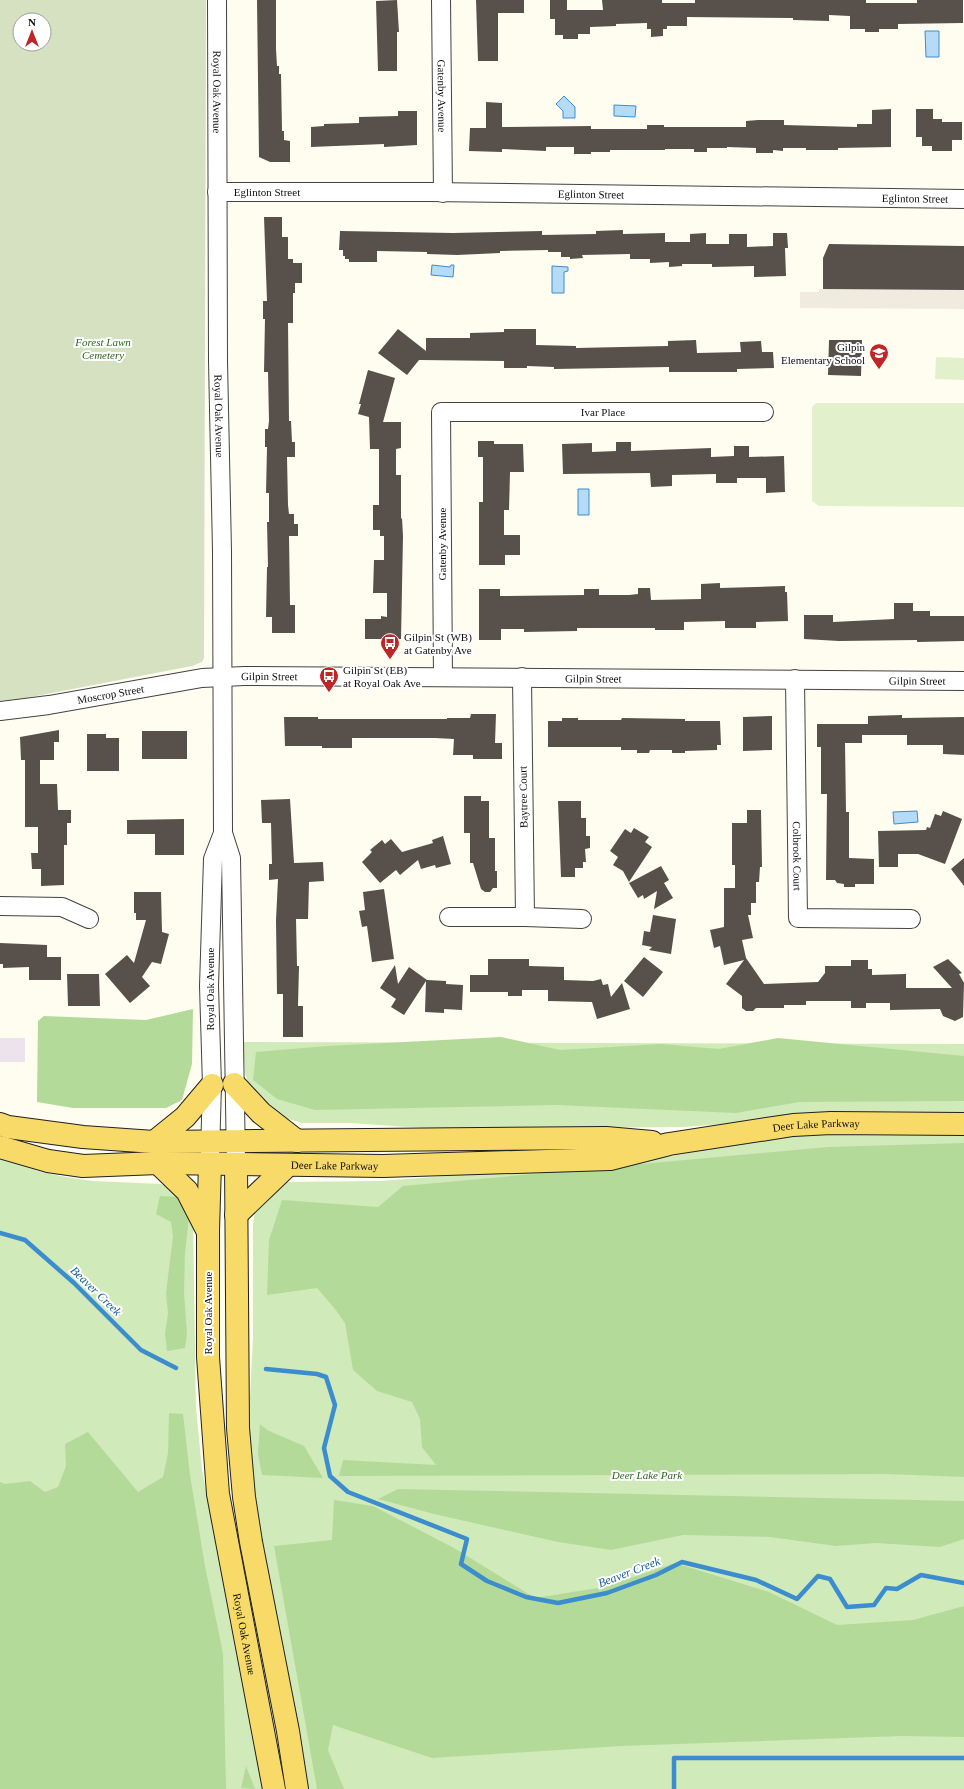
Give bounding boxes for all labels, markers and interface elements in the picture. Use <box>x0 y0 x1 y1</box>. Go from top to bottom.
north arrow <box>12 12 52 52</box>
text: N <box>28 16 36 28</box>
street label: Royal Oak Avenue <box>211 50 223 134</box>
street label: Gatenby Avenue <box>436 59 448 133</box>
street label: Eglinton Street <box>234 186 300 198</box>
street label: Eglinton Street <box>558 188 624 201</box>
street label: Eglinton Street <box>882 192 948 205</box>
park label: Forest Lawn Cemetery <box>74 336 131 361</box>
place label: Gilpin Elementary School <box>781 341 865 366</box>
school or university icon: Gilpin Elementary School <box>868 342 890 370</box>
street label: Royal Oak Avenue <box>212 374 226 458</box>
street label: Ivar Place <box>581 406 625 418</box>
street label: Gatenby Avenue <box>436 507 448 580</box>
place label: Gilpin St (WB) at Gatenby Ave <box>404 631 472 656</box>
bus stop icon: Gilpin St (WB) at Gatenby Ave <box>379 632 401 660</box>
place label: Gilpin St (EB) at Royal Oak Ave <box>343 664 421 689</box>
bus stop icon: Gilpin St (EB) at Royal Oak Ave <box>318 665 340 693</box>
street label: Gilpin Street <box>241 670 298 682</box>
street label: Gilpin Street <box>565 672 622 685</box>
street label: Gilpin Street <box>889 674 946 687</box>
street label: Moscrop Street <box>76 682 145 706</box>
street label: Baytree Court <box>516 766 530 828</box>
street label: Colbrook Court <box>791 821 804 891</box>
street label: Royal Oak Avenue <box>204 947 216 1030</box>
street label: Deer Lake Parkway <box>772 1117 860 1134</box>
street label: Deer Lake Parkway <box>291 1159 379 1172</box>
water label: Beaver Creek <box>68 1263 125 1319</box>
street label: Royal Oak Avenue <box>202 1271 214 1354</box>
park label: Deer Lake Park <box>611 1469 683 1481</box>
water label: Beaver Creek <box>596 1554 663 1590</box>
street label: Royal Oak Avenue <box>231 1592 258 1676</box>

